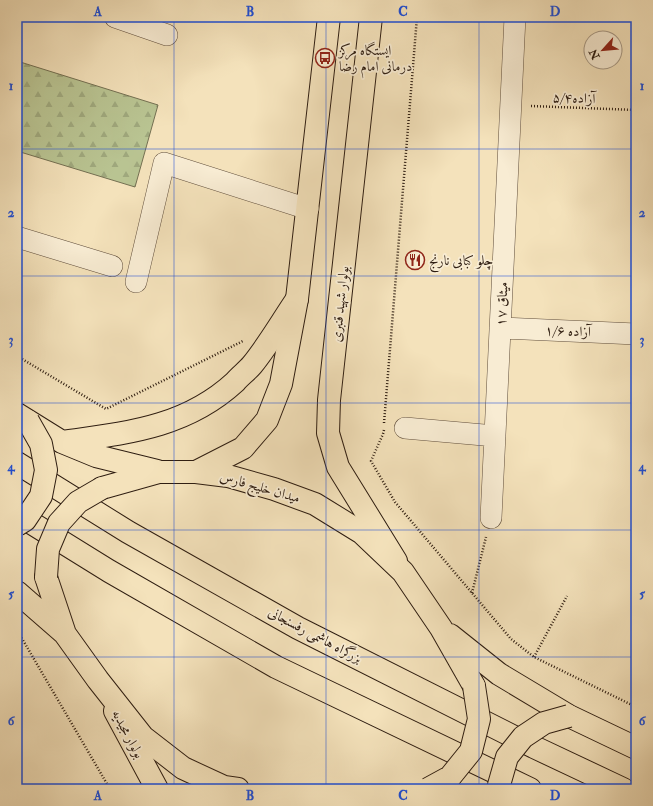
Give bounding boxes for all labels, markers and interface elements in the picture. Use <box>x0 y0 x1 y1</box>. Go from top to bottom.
text: A <box>93 4 103 20</box>
text: B <box>246 4 254 20</box>
text: C <box>398 4 408 20</box>
text: D <box>550 4 561 20</box>
north arrow <box>583 30 623 70</box>
place label: ایستگاه مرکز درمانی امام رضا <box>337 41 412 79</box>
text: N <box>586 46 603 63</box>
bus stop icon: ایستگاه مرکز درمانی امام رضا <box>314 47 336 69</box>
text: 1 <box>9 78 14 94</box>
text: 1 <box>640 78 645 94</box>
street label: آزاده۵/۴ <box>552 89 598 107</box>
text: 2 <box>8 205 15 221</box>
text: 2 <box>639 205 646 221</box>
restaurant icon: چلو کبابی نارنج <box>404 249 426 271</box>
place label: چلو کبابی نارنج <box>429 252 493 273</box>
street label: بولوار شهید قنبری <box>328 265 353 343</box>
street label: میثاق ۱۷ <box>492 281 512 327</box>
street label: آزاده ۱/۶ <box>545 322 593 340</box>
text: 3 <box>9 332 14 348</box>
text: 3 <box>640 332 645 348</box>
text: 4 <box>6 459 15 475</box>
text: 4 <box>637 459 646 475</box>
street label: میدان خلیج فارس <box>217 467 302 510</box>
text: 5 <box>8 586 14 602</box>
text: 5 <box>639 586 645 602</box>
street label: بزرگراه هاشمی رفسنجانی <box>265 602 366 668</box>
street label: بولوار مجیدیه <box>108 707 148 762</box>
text: 6 <box>8 713 16 729</box>
text: 6 <box>639 713 647 729</box>
text: A <box>93 788 103 804</box>
text: B <box>246 788 254 804</box>
text: C <box>398 788 408 804</box>
text: D <box>550 788 561 804</box>

